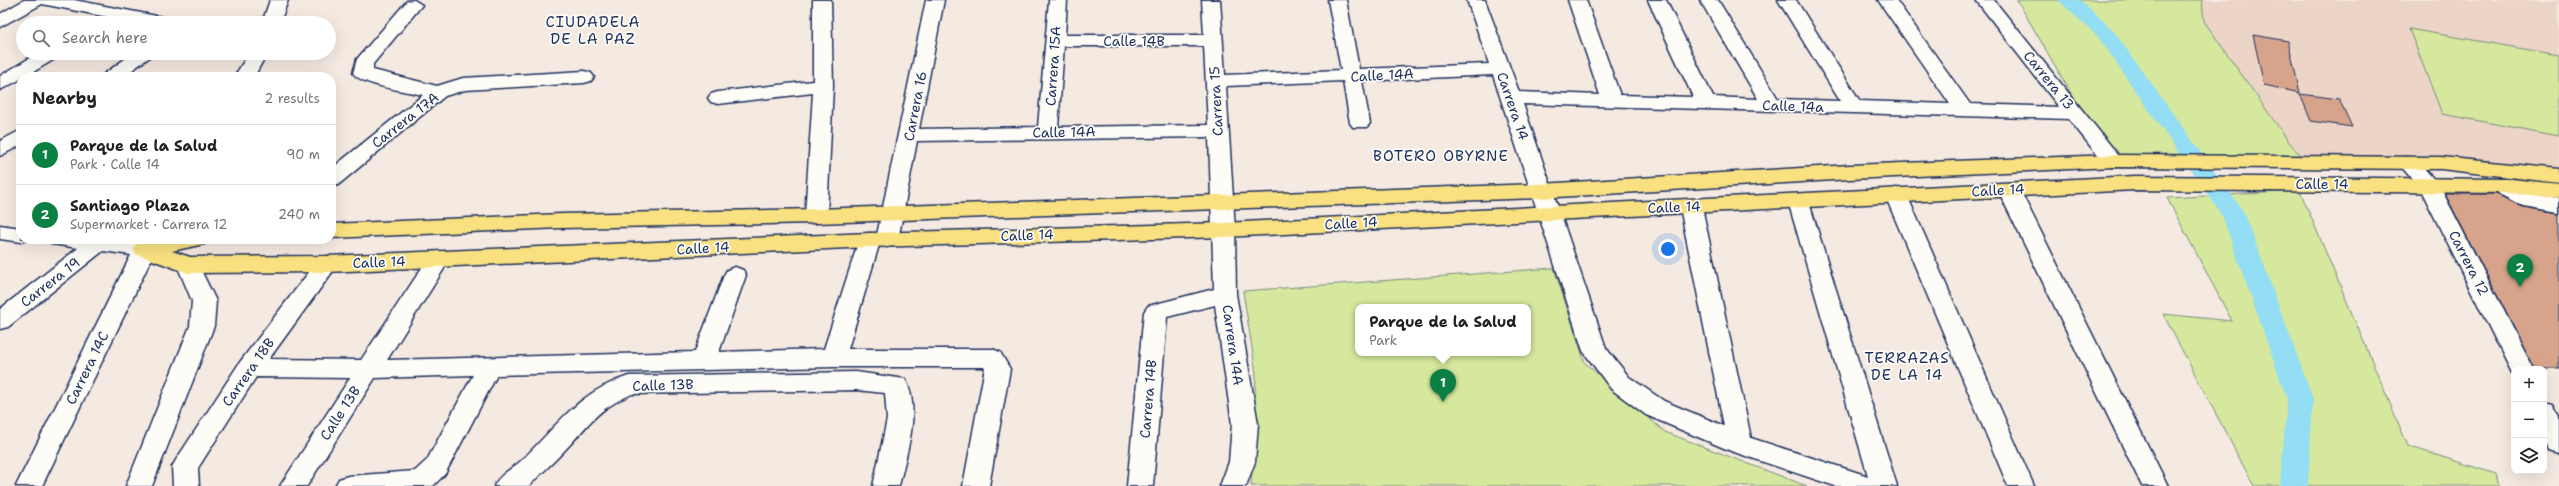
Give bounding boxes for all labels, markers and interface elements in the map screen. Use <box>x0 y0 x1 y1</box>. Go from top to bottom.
district label: CIUDADELA DE LA PAZ <box>546 12 640 49</box>
search box <box>16 16 336 60</box>
street label: Carrera 15A <box>1041 25 1065 107</box>
icon: search <box>30 27 52 49</box>
text: Search here <box>62 28 148 48</box>
street label: Calle 14B <box>1103 32 1165 50</box>
street label: Carrera 13 <box>2020 47 2078 113</box>
street label: Calle 14A <box>1350 64 1414 86</box>
street label: Carrera 15 <box>1205 66 1227 136</box>
street label: Carrera 16 <box>899 69 931 143</box>
street label: Carrera 14 <box>1493 70 1533 143</box>
text: Nearby <box>32 87 97 109</box>
street label: Carrera 17A <box>368 88 442 152</box>
text: 2 results <box>264 90 320 107</box>
street label: Calle 14a <box>1762 96 1824 116</box>
street label: Calle 14A <box>1032 122 1096 142</box>
text: Parque de la Salud <box>70 136 217 156</box>
text: 1 <box>42 146 48 163</box>
text: 90 m <box>286 146 320 163</box>
district label: BOTERO OBYRNE <box>1373 146 1509 166</box>
text: Park · Calle 14 <box>70 156 160 173</box>
street label: Calle 14 <box>2295 175 2349 193</box>
street label: Calle 14 <box>1971 180 2025 200</box>
text: Santiago Plaza <box>70 196 189 216</box>
street label: Calle 14 <box>1647 197 1701 217</box>
text: 2 <box>40 206 50 223</box>
text: 240 m <box>278 206 320 223</box>
street label: Calle 14 <box>1324 213 1378 233</box>
text: Supermarket · Carrera 12 <box>70 216 227 233</box>
street label: Calle 14 <box>1000 225 1054 245</box>
street label: Carrera 12 <box>2445 227 2493 299</box>
street label: Calle 14 <box>676 238 730 258</box>
your location <box>1658 239 1678 259</box>
street label: Calle 14 <box>352 252 406 272</box>
street label: Carrera 19 <box>17 253 83 311</box>
pin: 2 <box>2507 254 2533 287</box>
street label: Carrera 14A <box>1218 304 1248 386</box>
popup <box>1355 304 1531 356</box>
text: Parque de la Salud <box>1369 312 1517 332</box>
street label: Carrera 14C <box>62 328 112 408</box>
text: Park <box>1369 332 1397 349</box>
street label: Carrera 18B <box>218 334 278 410</box>
district label: TERRAZAS DE LA 14 <box>1864 348 1950 385</box>
street label: Carrera 14B <box>1136 359 1160 439</box>
map controls <box>2511 366 2547 474</box>
button: + <box>2511 366 2547 402</box>
pin: 1 <box>1430 369 1456 402</box>
street label: Calle 13B <box>632 375 694 395</box>
street label: Calle 13B <box>316 382 364 444</box>
button: − <box>2511 402 2547 438</box>
button: layers <box>2511 438 2547 474</box>

